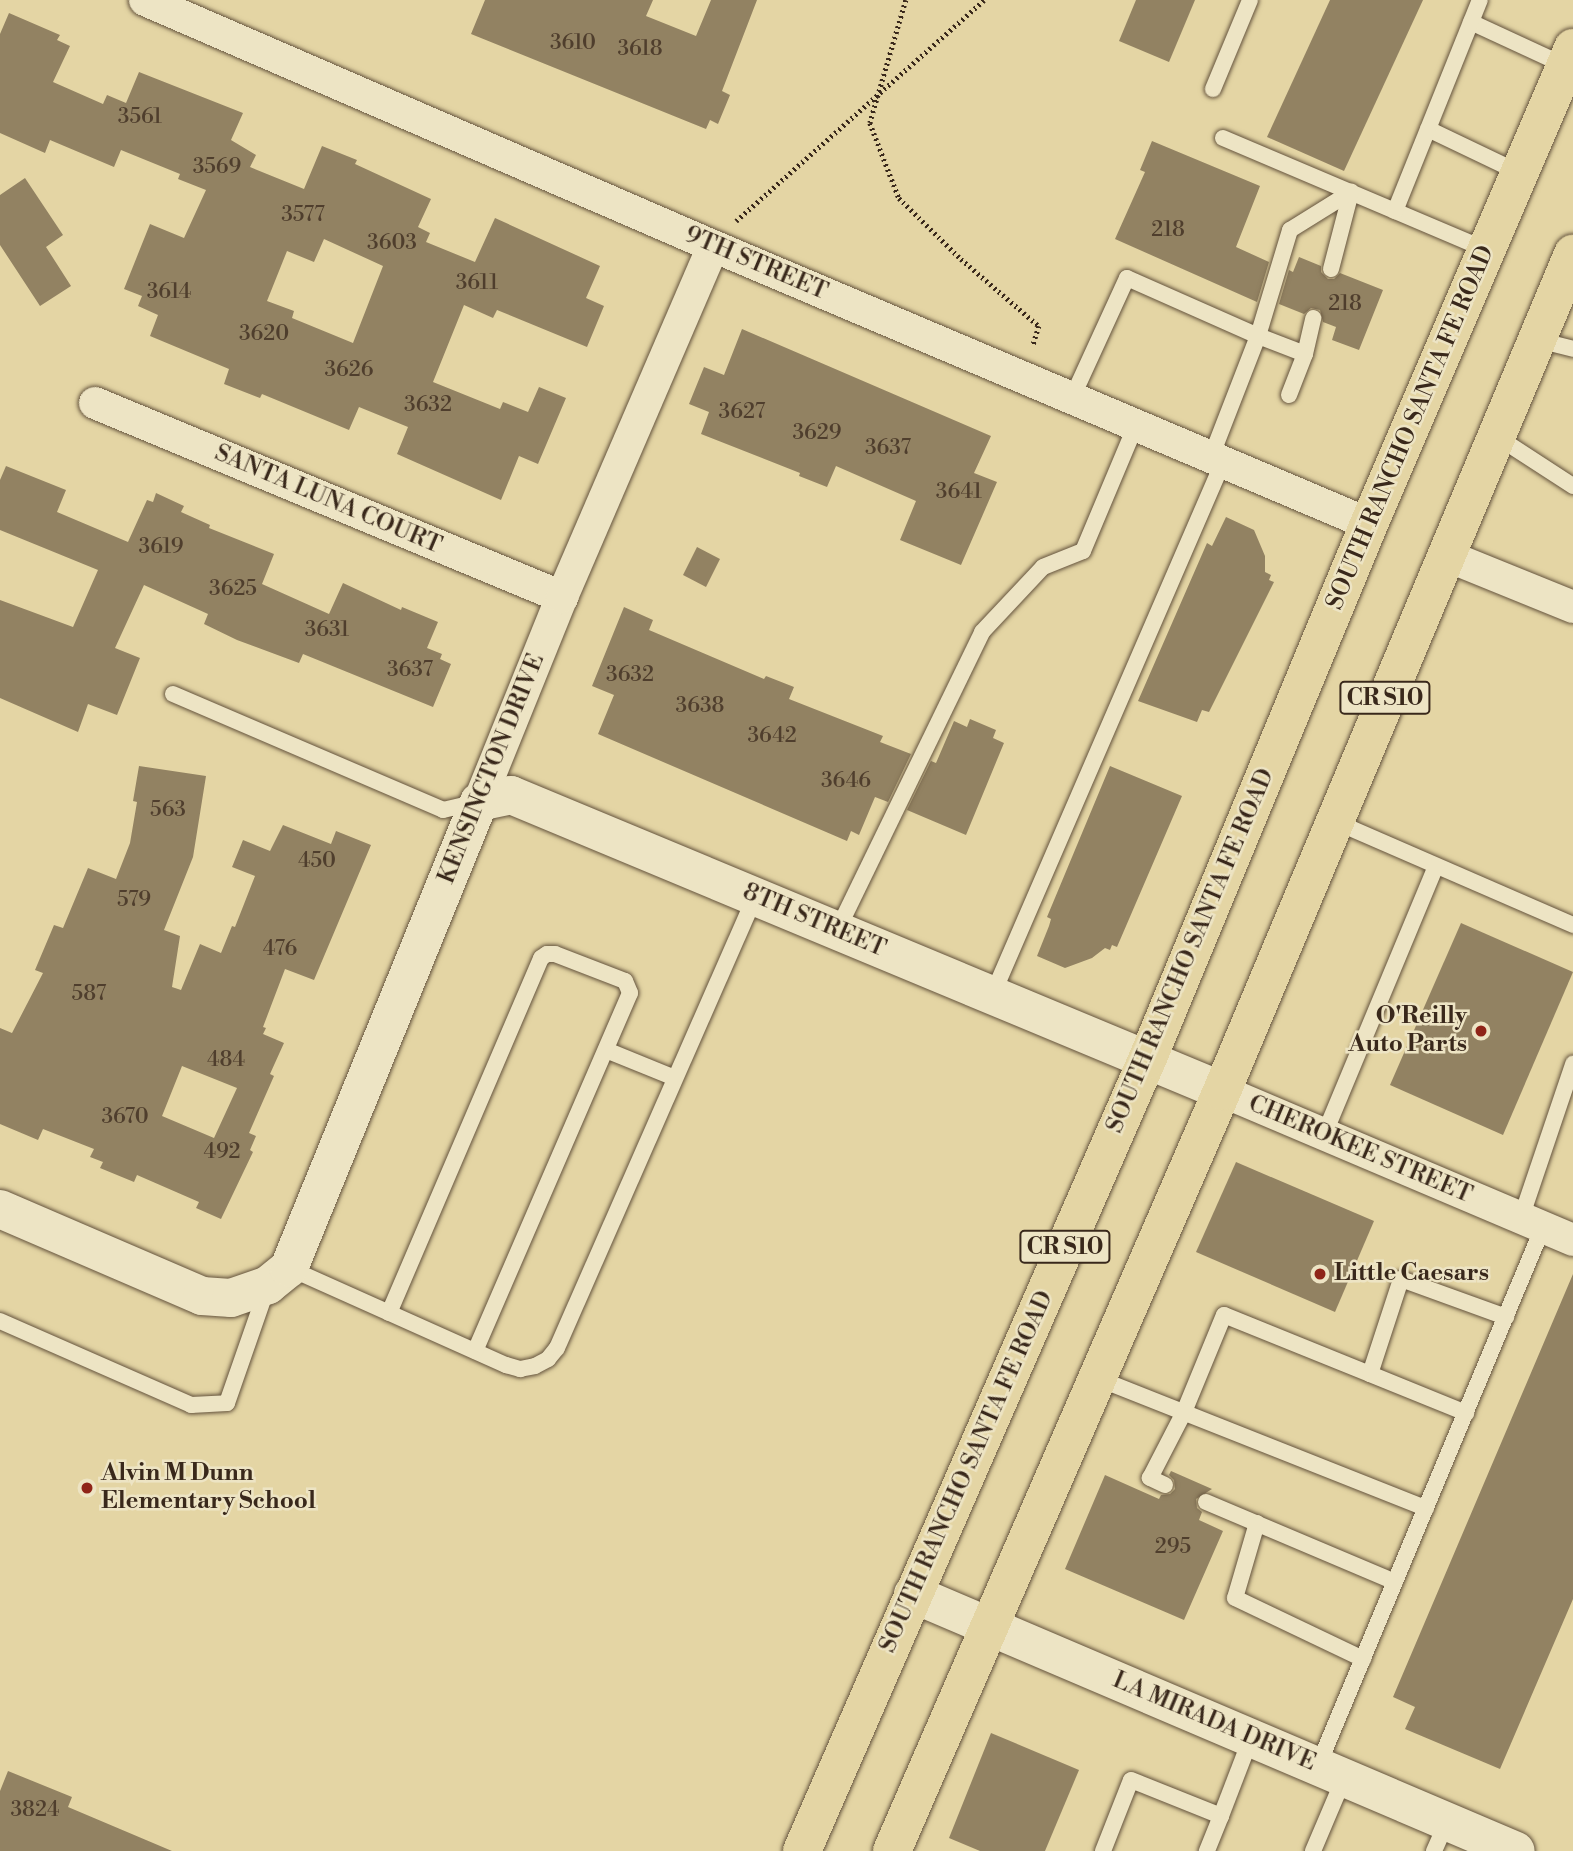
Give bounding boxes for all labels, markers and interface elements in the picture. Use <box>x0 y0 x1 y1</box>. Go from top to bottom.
house number: 3610 <box>550 30 596 56</box>
house number: 3618 <box>617 36 663 62</box>
house number: 3561 <box>118 104 162 130</box>
house number: 3569 <box>193 154 241 180</box>
house number: 3577 <box>281 202 325 228</box>
house number: 218 <box>1151 217 1185 243</box>
street label: 9TH STREET <box>680 221 832 307</box>
house number: 3603 <box>367 230 417 256</box>
street label: SOUTH RANCHO SANTA FE ROAD <box>1321 242 1501 614</box>
house number: 3611 <box>456 270 498 296</box>
house number: 3614 <box>147 279 191 305</box>
house number: 218 <box>1328 291 1362 317</box>
house number: 3620 <box>239 321 289 347</box>
house number: 3626 <box>324 357 374 383</box>
house number: 3632 <box>404 392 452 418</box>
house number: 3627 <box>719 399 765 425</box>
house number: 3629 <box>792 420 842 446</box>
house number: 3637 <box>865 435 911 461</box>
street label: SANTA LUNA COURT <box>210 439 446 561</box>
house number: 3641 <box>936 479 982 505</box>
house number: 3619 <box>139 534 183 560</box>
house number: 3625 <box>209 576 257 602</box>
house number: 3631 <box>305 617 349 643</box>
street label: KENSINGTON DRIVE <box>433 650 551 888</box>
house number: 3637 <box>387 657 433 683</box>
house number: 3632 <box>606 662 654 688</box>
road number: CR S10 <box>1338 678 1432 718</box>
house number: 3638 <box>676 693 724 719</box>
house number: 3642 <box>747 723 797 749</box>
street label: SOUTH RANCHO SANTA FE ROAD <box>1101 765 1281 1137</box>
house number: 3646 <box>821 768 871 794</box>
house number: 563 <box>150 797 186 823</box>
house number: 450 <box>298 848 336 874</box>
street label: 8TH STREET <box>738 878 890 964</box>
house number: 579 <box>117 887 151 913</box>
house number: 476 <box>263 936 297 962</box>
house number: 587 <box>72 981 106 1007</box>
place label: O'Reilly Auto Parts <box>1348 1003 1467 1059</box>
marker: O'Reilly Auto Parts <box>1473 1023 1489 1039</box>
house number: 484 <box>207 1047 245 1073</box>
street label: CHEROKEE STREET <box>1244 1090 1476 1210</box>
house number: 3670 <box>101 1104 149 1130</box>
house number: 492 <box>203 1139 241 1165</box>
road number: CR S10 <box>1018 1228 1112 1266</box>
place label: Little Caesars <box>1334 1260 1489 1288</box>
marker: Little Caesars <box>1312 1266 1328 1282</box>
street label: SOUTH RANCHO SANTA FE ROAD <box>874 1287 1060 1657</box>
place label: Alvin M Dunn Elementary School <box>101 1460 316 1516</box>
marker: Alvin M Dunn Elementary School <box>79 1480 95 1496</box>
house number: 295 <box>1155 1534 1191 1560</box>
street label: LA MIRADA DRIVE <box>1108 1666 1320 1778</box>
house number: 3824 <box>10 1797 60 1823</box>

